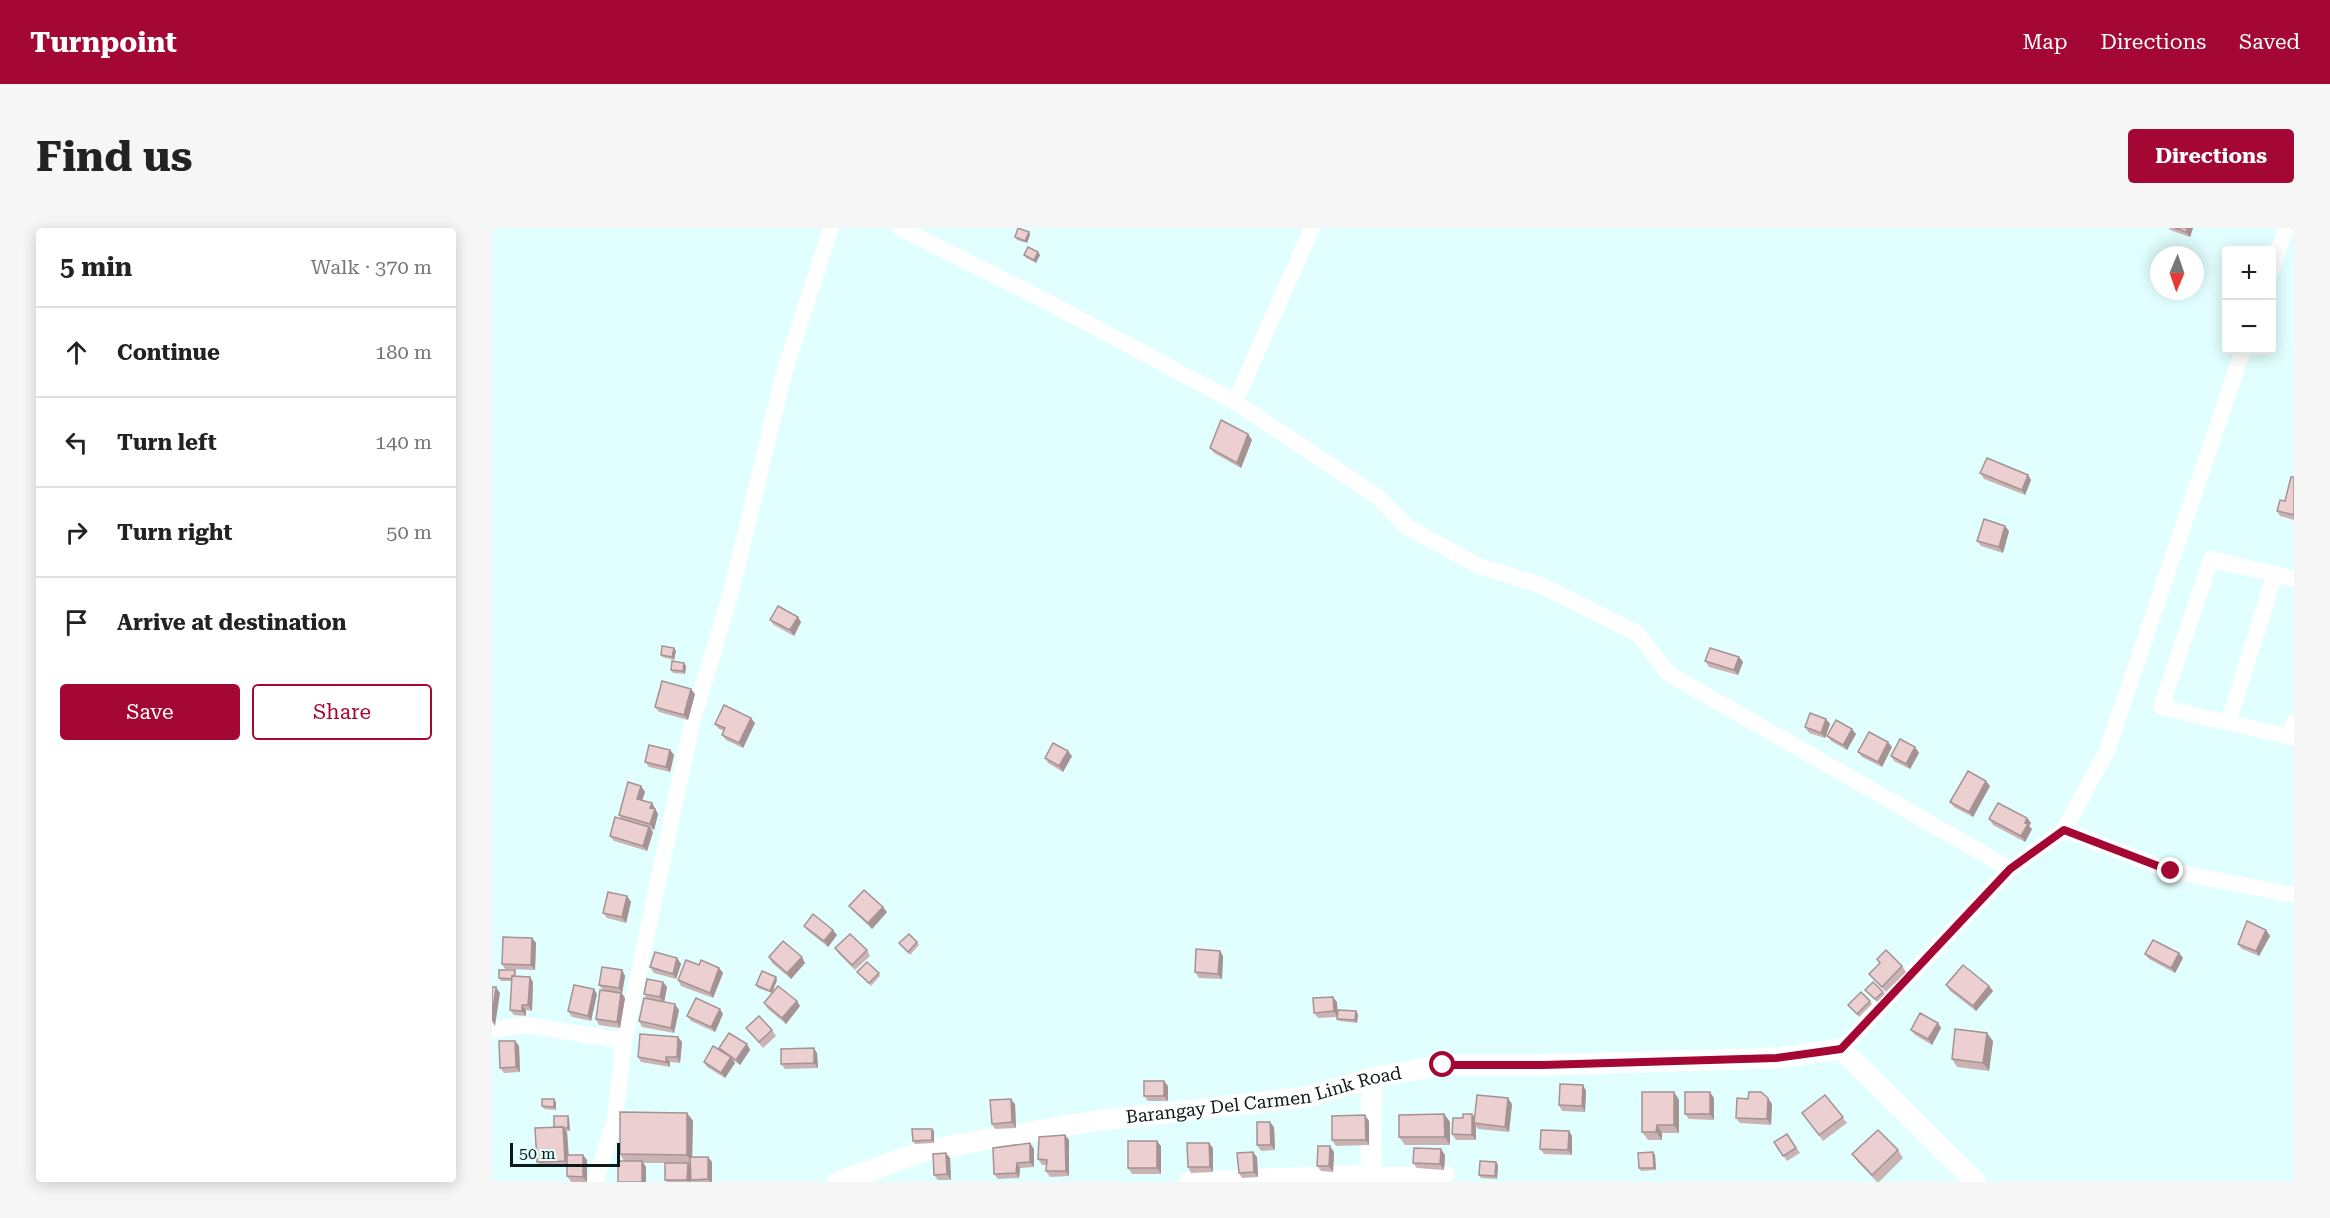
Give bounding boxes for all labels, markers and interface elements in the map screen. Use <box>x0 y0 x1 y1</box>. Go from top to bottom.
text: Turnpoint <box>30 26 177 59</box>
text: Map <box>2023 30 2067 54</box>
text: Directions <box>2100 30 2206 54</box>
text: Saved <box>2239 30 2300 54</box>
button: Directions <box>2128 129 2294 183</box>
text: Find us <box>36 132 193 181</box>
north arrow <box>2150 246 2204 300</box>
map controls <box>2222 246 2276 354</box>
button: + <box>2222 246 2276 300</box>
text: 5 min <box>60 252 132 282</box>
text: Walk · 370 m <box>311 255 432 279</box>
button: − <box>2222 300 2276 354</box>
icon: ahead <box>60 336 93 369</box>
text: Continue <box>117 340 220 365</box>
text: 180 m <box>375 340 432 364</box>
icon: left <box>60 426 93 459</box>
text: Turn left <box>117 430 217 455</box>
text: 140 m <box>375 430 432 454</box>
icon: right <box>60 516 93 549</box>
text: Turn right <box>117 520 232 545</box>
text: 50 m <box>386 520 432 544</box>
icon: arrive <box>60 606 93 639</box>
text: Arrive at destination <box>117 610 346 635</box>
button: Save <box>60 684 240 740</box>
button: Share <box>252 684 432 740</box>
route end <box>2157 857 2183 883</box>
route start <box>1429 1051 1455 1077</box>
street label: Barangay Del Carmen Link Road <box>1125 1062 1403 1127</box>
scale bar <box>510 1140 620 1168</box>
text: 50 m <box>519 1144 556 1163</box>

